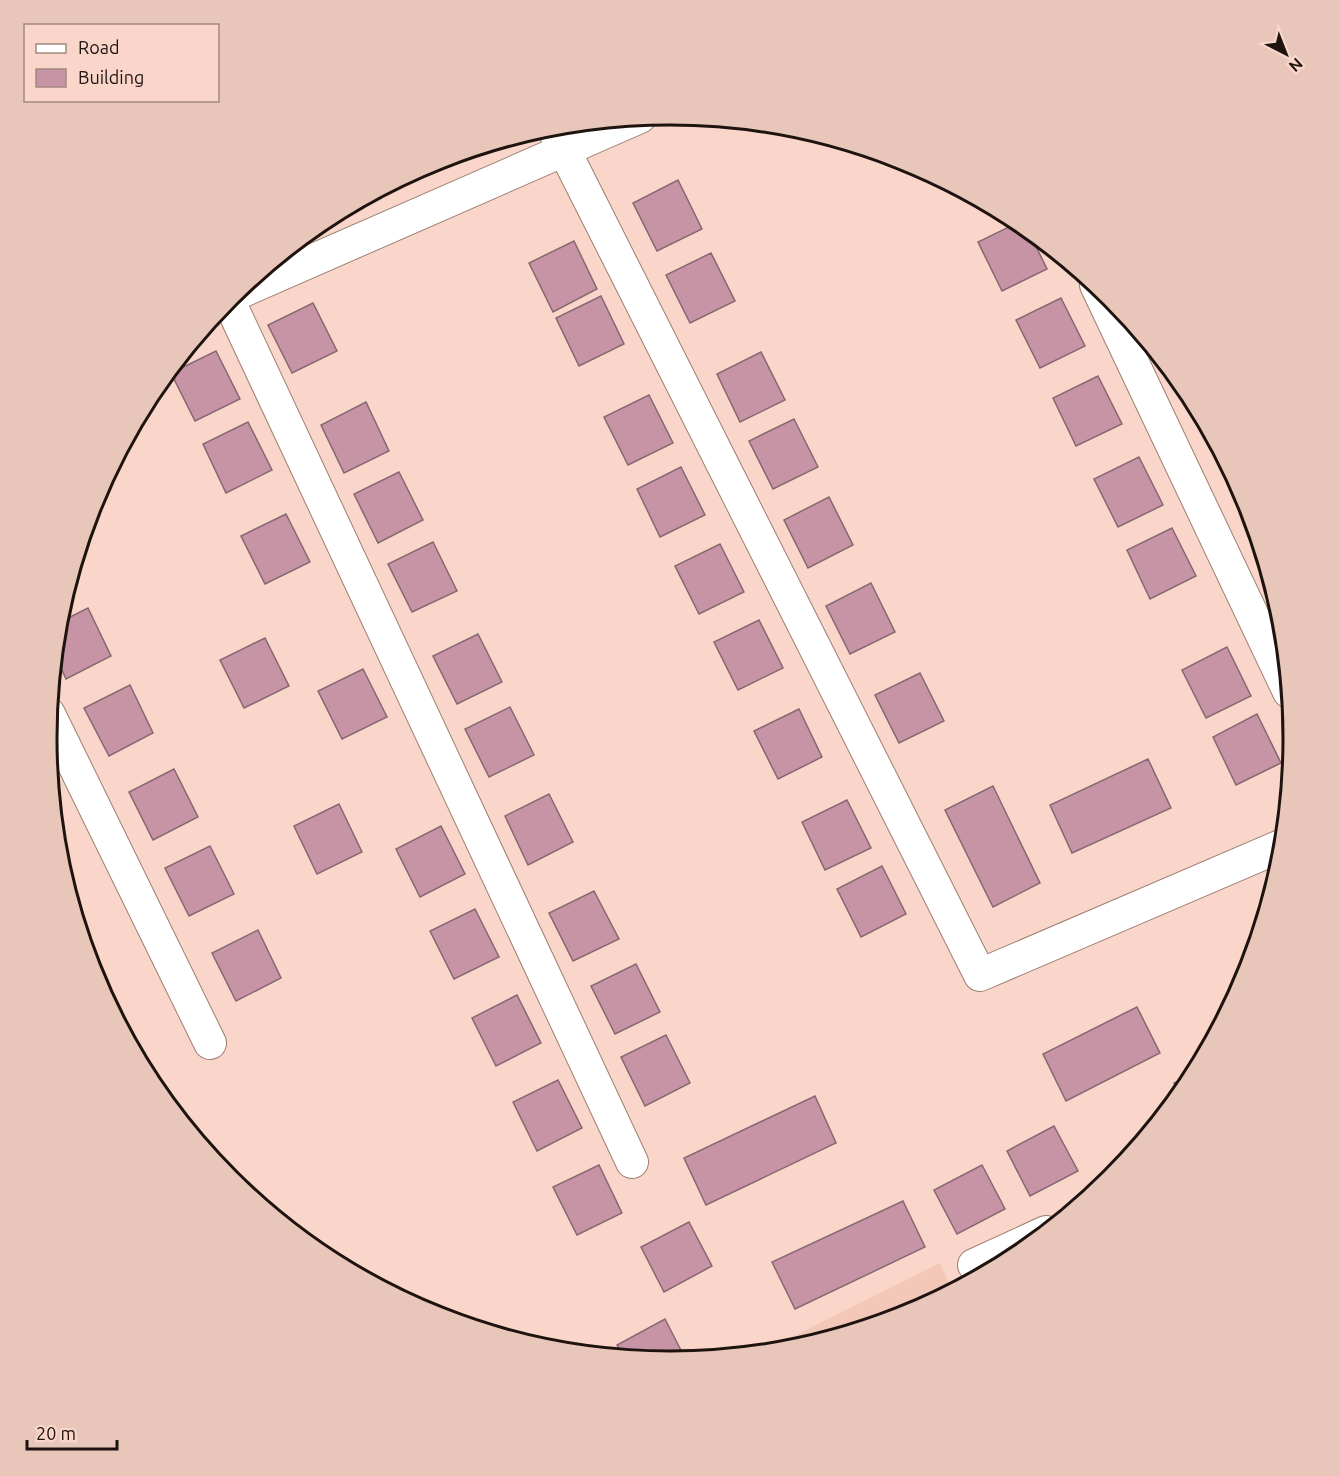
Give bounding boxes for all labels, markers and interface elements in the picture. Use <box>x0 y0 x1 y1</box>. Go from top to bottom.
legend <box>24 24 219 102</box>
north arrow <box>1256 24 1316 84</box>
text: Road <box>78 37 120 57</box>
text: N <box>1286 54 1306 76</box>
text: Building <box>78 67 144 87</box>
scale bar <box>27 1413 117 1451</box>
text: 20 m <box>36 1423 76 1443</box>

